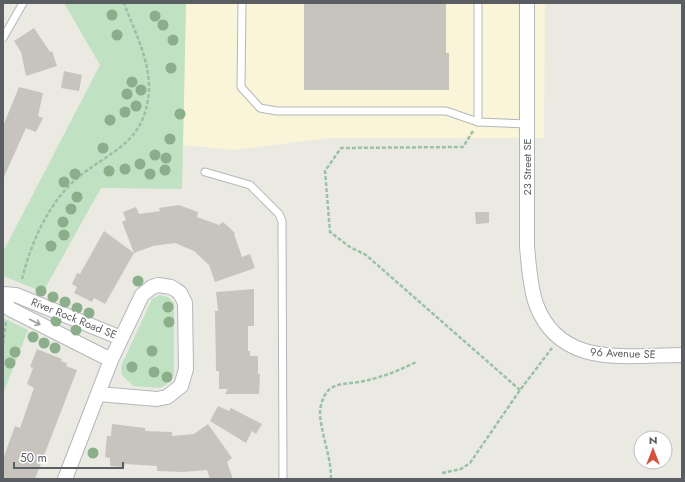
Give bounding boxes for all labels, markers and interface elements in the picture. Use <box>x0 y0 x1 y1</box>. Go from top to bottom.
street label: 23 Street SE <box>519 138 535 196</box>
street label: River Rock Road SE <box>29 294 119 342</box>
one-way arrow <box>29 319 41 326</box>
street label: 96 Avenue SE <box>590 344 656 362</box>
north arrow <box>633 430 673 470</box>
text: N <box>649 432 657 448</box>
scale bar <box>14 444 123 470</box>
text: 50 m <box>20 449 47 467</box>

